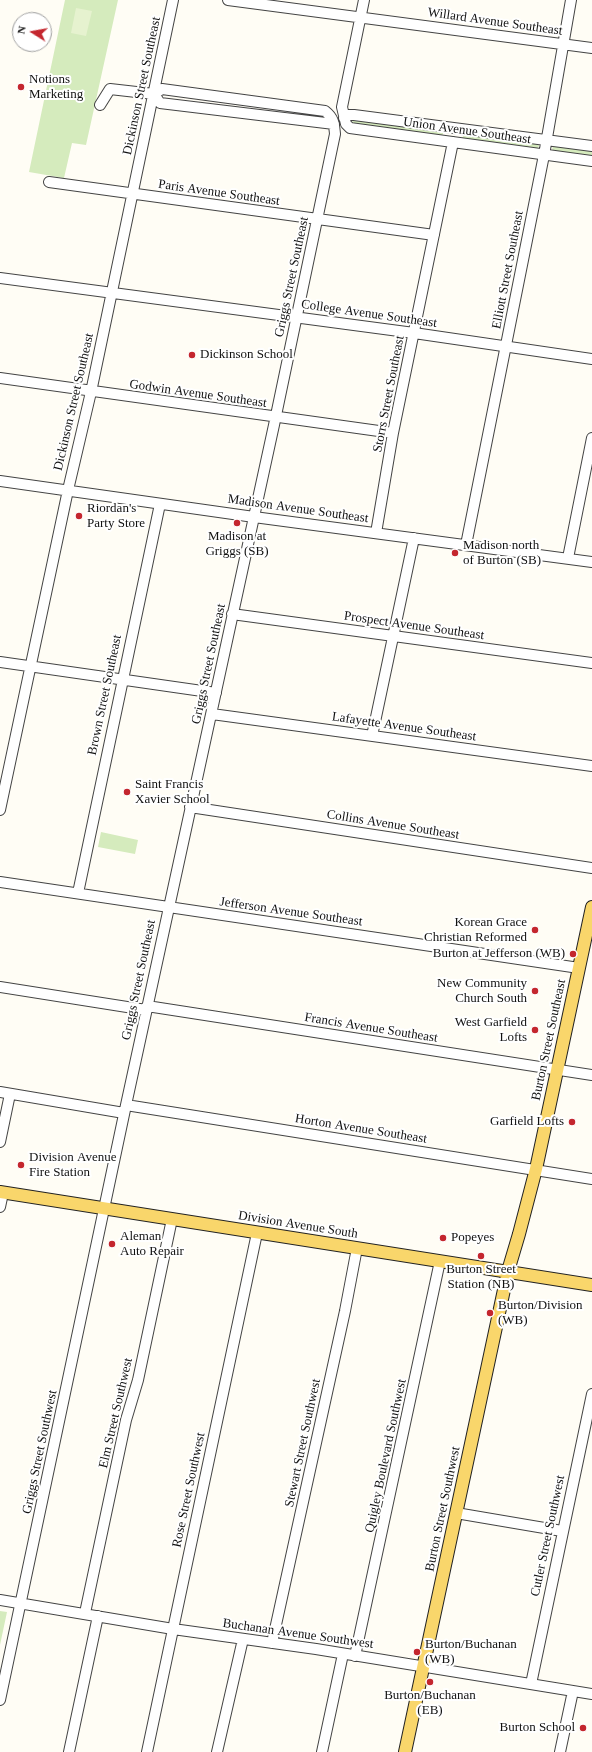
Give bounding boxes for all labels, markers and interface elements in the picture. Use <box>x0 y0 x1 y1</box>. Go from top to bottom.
street label: Willard Avenue Southeast <box>427 5 563 39</box>
north arrow <box>12 12 52 52</box>
street label: Dickinson Street Southeast <box>120 16 164 156</box>
text: N <box>15 25 28 35</box>
place label: Notions Marketing <box>29 72 83 103</box>
marker: Notions Marketing <box>16 82 26 92</box>
street label: Union Avenue Southeast <box>402 114 532 148</box>
street label: Paris Avenue Southeast <box>157 177 281 209</box>
street label: Elliott Street Southeast <box>489 210 527 330</box>
street label: Griggs Street Southeast <box>272 215 312 339</box>
street label: College Avenue Southeast <box>300 297 438 331</box>
street label: Dickinson Street Southeast <box>51 332 97 472</box>
street label: Storrs Street Southeast <box>370 334 408 454</box>
place label: Dickinson School <box>200 347 293 363</box>
marker: Dickinson School <box>187 350 197 360</box>
street label: Godwin Avenue Southeast <box>128 377 268 411</box>
street label: Madison Avenue Southeast <box>227 491 369 527</box>
place label: Riordan's Party Store <box>87 501 145 532</box>
marker: Riordan's Party Store <box>74 511 84 521</box>
marker: Madison at Griggs (SB) <box>232 518 242 528</box>
place label: Madison at Griggs (SB) <box>205 529 269 560</box>
place label: Madison north of Burton (SB) <box>463 538 541 569</box>
marker: Madison north of Burton (SB) <box>450 548 460 558</box>
street label: Griggs Street Southeast <box>189 602 229 726</box>
street label: Prospect Avenue Southeast <box>343 608 485 644</box>
street label: Brown Street Southeast <box>85 633 125 757</box>
street label: Lafayette Avenue Southeast <box>331 709 477 745</box>
place label: Saint Francis Xavier School <box>135 777 210 808</box>
marker: Saint Francis Xavier School <box>122 787 132 797</box>
street label: Collins Avenue Southeast <box>326 807 460 843</box>
street label: Jefferson Avenue Southeast <box>219 894 363 930</box>
place label: Korean Grace Christian Reformed <box>424 915 527 946</box>
street label: Griggs Street Southeast <box>119 918 159 1042</box>
marker: Korean Grace Christian Reformed <box>530 925 540 935</box>
place label: Burton at Jefferson (WB) <box>433 946 565 962</box>
marker: Burton at Jefferson (WB) <box>568 949 578 959</box>
place label: New Community Church South <box>437 976 527 1007</box>
street label: Burton Street Southeast <box>529 978 569 1102</box>
marker: New Community Church South <box>530 986 540 996</box>
street label: Francis Avenue Southeast <box>303 1010 439 1046</box>
place label: West Garfield Lofts <box>455 1015 527 1046</box>
marker: West Garfield Lofts <box>530 1025 540 1035</box>
street label: Horton Avenue Southeast <box>294 1111 428 1147</box>
place label: Garfield Lofts <box>490 1114 564 1130</box>
marker: Garfield Lofts <box>567 1117 577 1127</box>
place label: Division Avenue Fire Station <box>29 1150 116 1181</box>
marker: Division Avenue Fire Station <box>16 1160 26 1170</box>
street label: Division Avenue South <box>237 1208 359 1242</box>
place label: Aleman Auto Repair <box>120 1229 184 1260</box>
place label: Popeyes <box>451 1230 494 1246</box>
marker: Popeyes <box>438 1233 448 1243</box>
marker: Aleman Auto Repair <box>107 1239 117 1249</box>
marker: Burton Street Station (NB) <box>476 1251 486 1261</box>
place label: Burton Street Station (NB) <box>446 1262 516 1293</box>
place label: Burton/Division (WB) <box>498 1298 583 1329</box>
marker: Burton/Division (WB) <box>485 1308 495 1318</box>
street label: Elm Street Southwest <box>96 1356 136 1470</box>
street label: Stewart Street Southwest <box>282 1377 324 1509</box>
street label: Quigley Boulevard Southwest <box>362 1378 410 1534</box>
street label: Griggs Street Southwest <box>19 1389 61 1515</box>
street label: Rose Street Southwest <box>169 1431 209 1549</box>
street label: Burton Street Southwest <box>422 1445 464 1573</box>
street label: Cutler Street Southwest <box>528 1474 568 1598</box>
street label: Buchanan Avenue Southwest <box>222 1616 374 1652</box>
place label: Burton/Buchanan (WB) <box>425 1637 517 1668</box>
marker: Burton/Buchanan (WB) <box>412 1647 422 1657</box>
marker: Burton/Buchanan (EB) <box>425 1677 435 1687</box>
place label: Burton/Buchanan (EB) <box>384 1688 476 1719</box>
place label: Burton School <box>500 1720 575 1736</box>
marker: Burton School <box>578 1723 588 1733</box>

